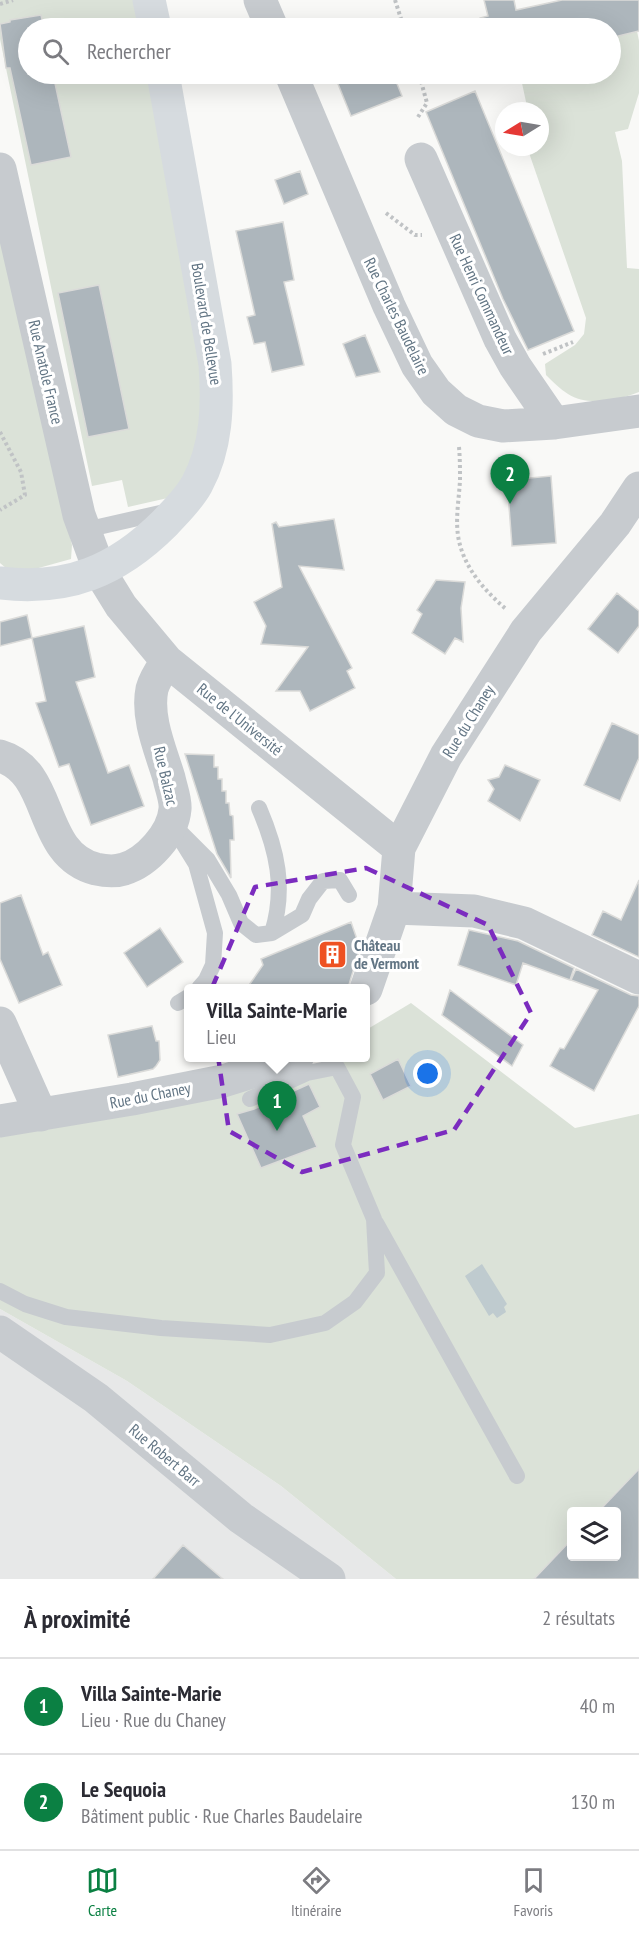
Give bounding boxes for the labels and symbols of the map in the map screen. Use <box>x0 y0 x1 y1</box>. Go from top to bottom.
north arrow <box>495 102 549 156</box>
street label: Rue Henri Commandeur <box>445 230 519 358</box>
street label: Rue Charles Baudelaire <box>360 254 434 378</box>
street label: Boulevard de Bellevue <box>187 261 227 387</box>
street label: Rue Anatole France <box>24 318 68 426</box>
pin: 2 <box>490 454 530 504</box>
street label: Rue de l'Université <box>193 679 287 759</box>
street label: Rue du Chaney <box>438 681 498 761</box>
street label: Rue Balzac <box>149 744 183 808</box>
place label: Château de Vermont <box>354 935 419 973</box>
building icon: Château de Vermont <box>317 938 349 970</box>
your location <box>413 1059 442 1088</box>
street label: Rue du Chaney <box>108 1077 192 1113</box>
pin: 1 <box>258 1082 296 1131</box>
street label: Rue Robert Barr <box>125 1419 205 1491</box>

